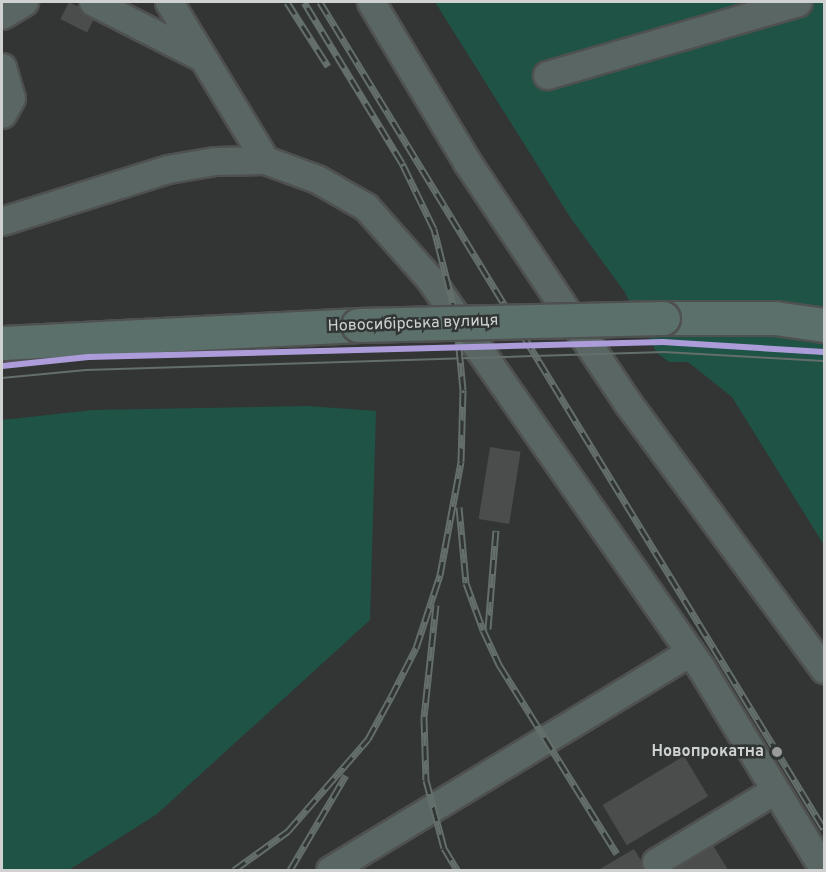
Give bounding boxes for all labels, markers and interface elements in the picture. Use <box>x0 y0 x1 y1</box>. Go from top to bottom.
street label: Новосибірська вулиця <box>327 311 499 337</box>
place label: Новопрокатна <box>651 742 764 762</box>
marker: Новопрокатна <box>768 743 786 761</box>

